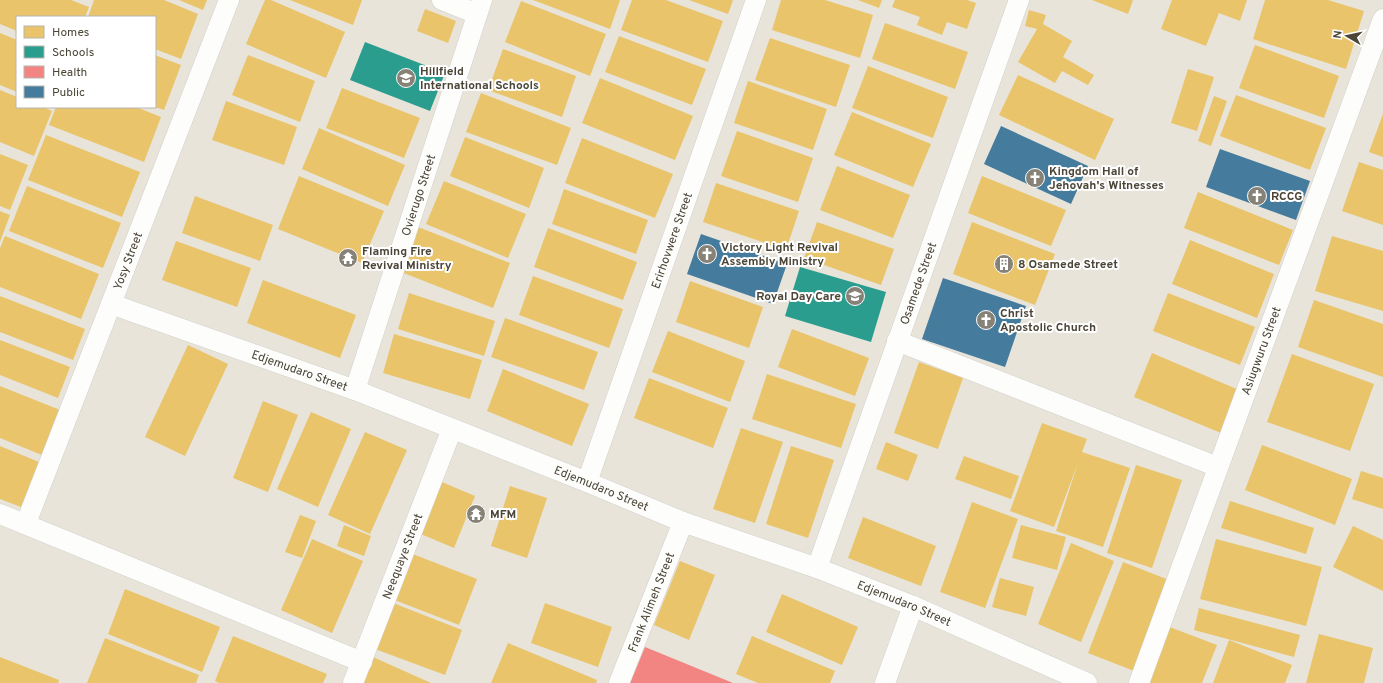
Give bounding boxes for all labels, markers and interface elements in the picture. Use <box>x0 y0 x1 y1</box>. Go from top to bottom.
legend <box>16 16 156 108</box>
north arrow <box>1327 16 1367 56</box>
text: Homes <box>52 25 89 41</box>
text: N <box>1331 30 1346 40</box>
text: Schools <box>52 45 94 61</box>
place label: Hillfield International Schools <box>420 64 539 94</box>
text: Health <box>52 65 87 81</box>
school or university icon: Hillfield International Schools <box>395 67 417 89</box>
text: Public <box>52 85 85 101</box>
street label: Ovierugo Street <box>399 152 440 238</box>
place label: Kingdom Hall of Jehovah's Witnesses <box>1049 164 1164 194</box>
church icon: Kingdom Hall of Jehovah's Witnesses <box>1024 167 1046 189</box>
church icon: RCCG <box>1246 185 1268 207</box>
place label: RCCG <box>1271 189 1302 205</box>
street label: Erirhovwere Street <box>648 190 697 291</box>
street label: Yosy Street <box>110 230 147 293</box>
place label: Victory Light Revival Assembly Ministry <box>721 240 838 270</box>
street label: Osamede Street <box>897 240 941 327</box>
church icon: Victory Light Revival Assembly Ministry <box>696 243 718 265</box>
place label: Flaming Fire Revival Ministry <box>362 244 452 274</box>
temple icon: Flaming Fire Revival Ministry <box>337 247 359 269</box>
building icon: 8 Osamede Street <box>993 253 1015 275</box>
place label: 8 Osamede Street <box>1018 257 1118 273</box>
school or university icon: Royal Day Care <box>844 285 866 307</box>
place label: Royal Day Care <box>756 289 841 305</box>
street label: Asiugwuru Street <box>1239 305 1286 397</box>
place label: Christ Apostolic Church <box>1000 306 1096 336</box>
church icon: Christ Apostolic Church <box>975 309 997 331</box>
street label: Edjemudaro Street <box>249 347 349 396</box>
street label: Edjemudaro Street <box>552 463 651 516</box>
temple icon: MFM <box>465 503 487 525</box>
place label: MFM <box>490 507 516 523</box>
street label: Neequaye Street <box>379 512 427 602</box>
street label: Frank Alimeh Street <box>625 550 679 655</box>
street label: Edjemudaro Street <box>854 578 953 631</box>

